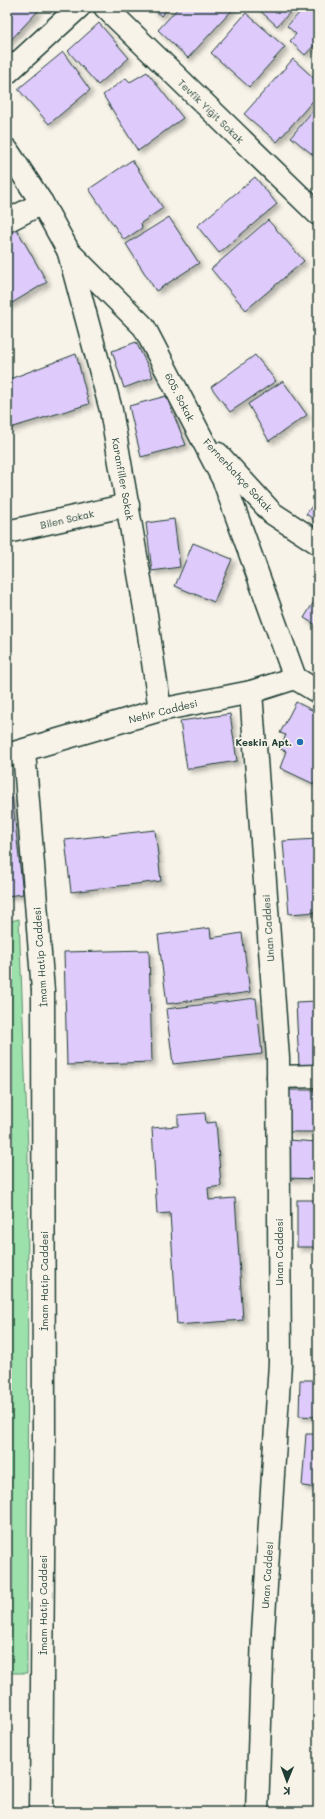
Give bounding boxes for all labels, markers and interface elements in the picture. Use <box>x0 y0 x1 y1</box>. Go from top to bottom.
street label: Tevfik Yiğit Sokak <box>175 76 247 146</box>
street label: 605. Sokak <box>162 370 198 424</box>
street label: Fernerbahçe Sokak <box>200 435 276 515</box>
street label: Karanfiller Sokak <box>109 436 137 522</box>
street label: Bilen Sokak <box>39 506 95 532</box>
street label: Nehir Caddesi <box>127 696 199 726</box>
place label: Keskin Apt. <box>236 735 292 749</box>
marker: Keskin Apt. <box>295 737 305 747</box>
street label: Unan Caddesi <box>259 894 277 962</box>
street label: İmam Hatip Caddesi <box>30 907 50 1007</box>
street label: Unan Caddesi <box>272 1218 286 1286</box>
street label: İmam Hatip Caddesi <box>37 1231 51 1331</box>
street label: Unan Caddesi <box>258 1541 276 1609</box>
street label: İmam Hatip Caddesi <box>36 1555 50 1655</box>
north arrow <box>267 1761 307 1801</box>
text: K <box>283 1784 291 1799</box>

